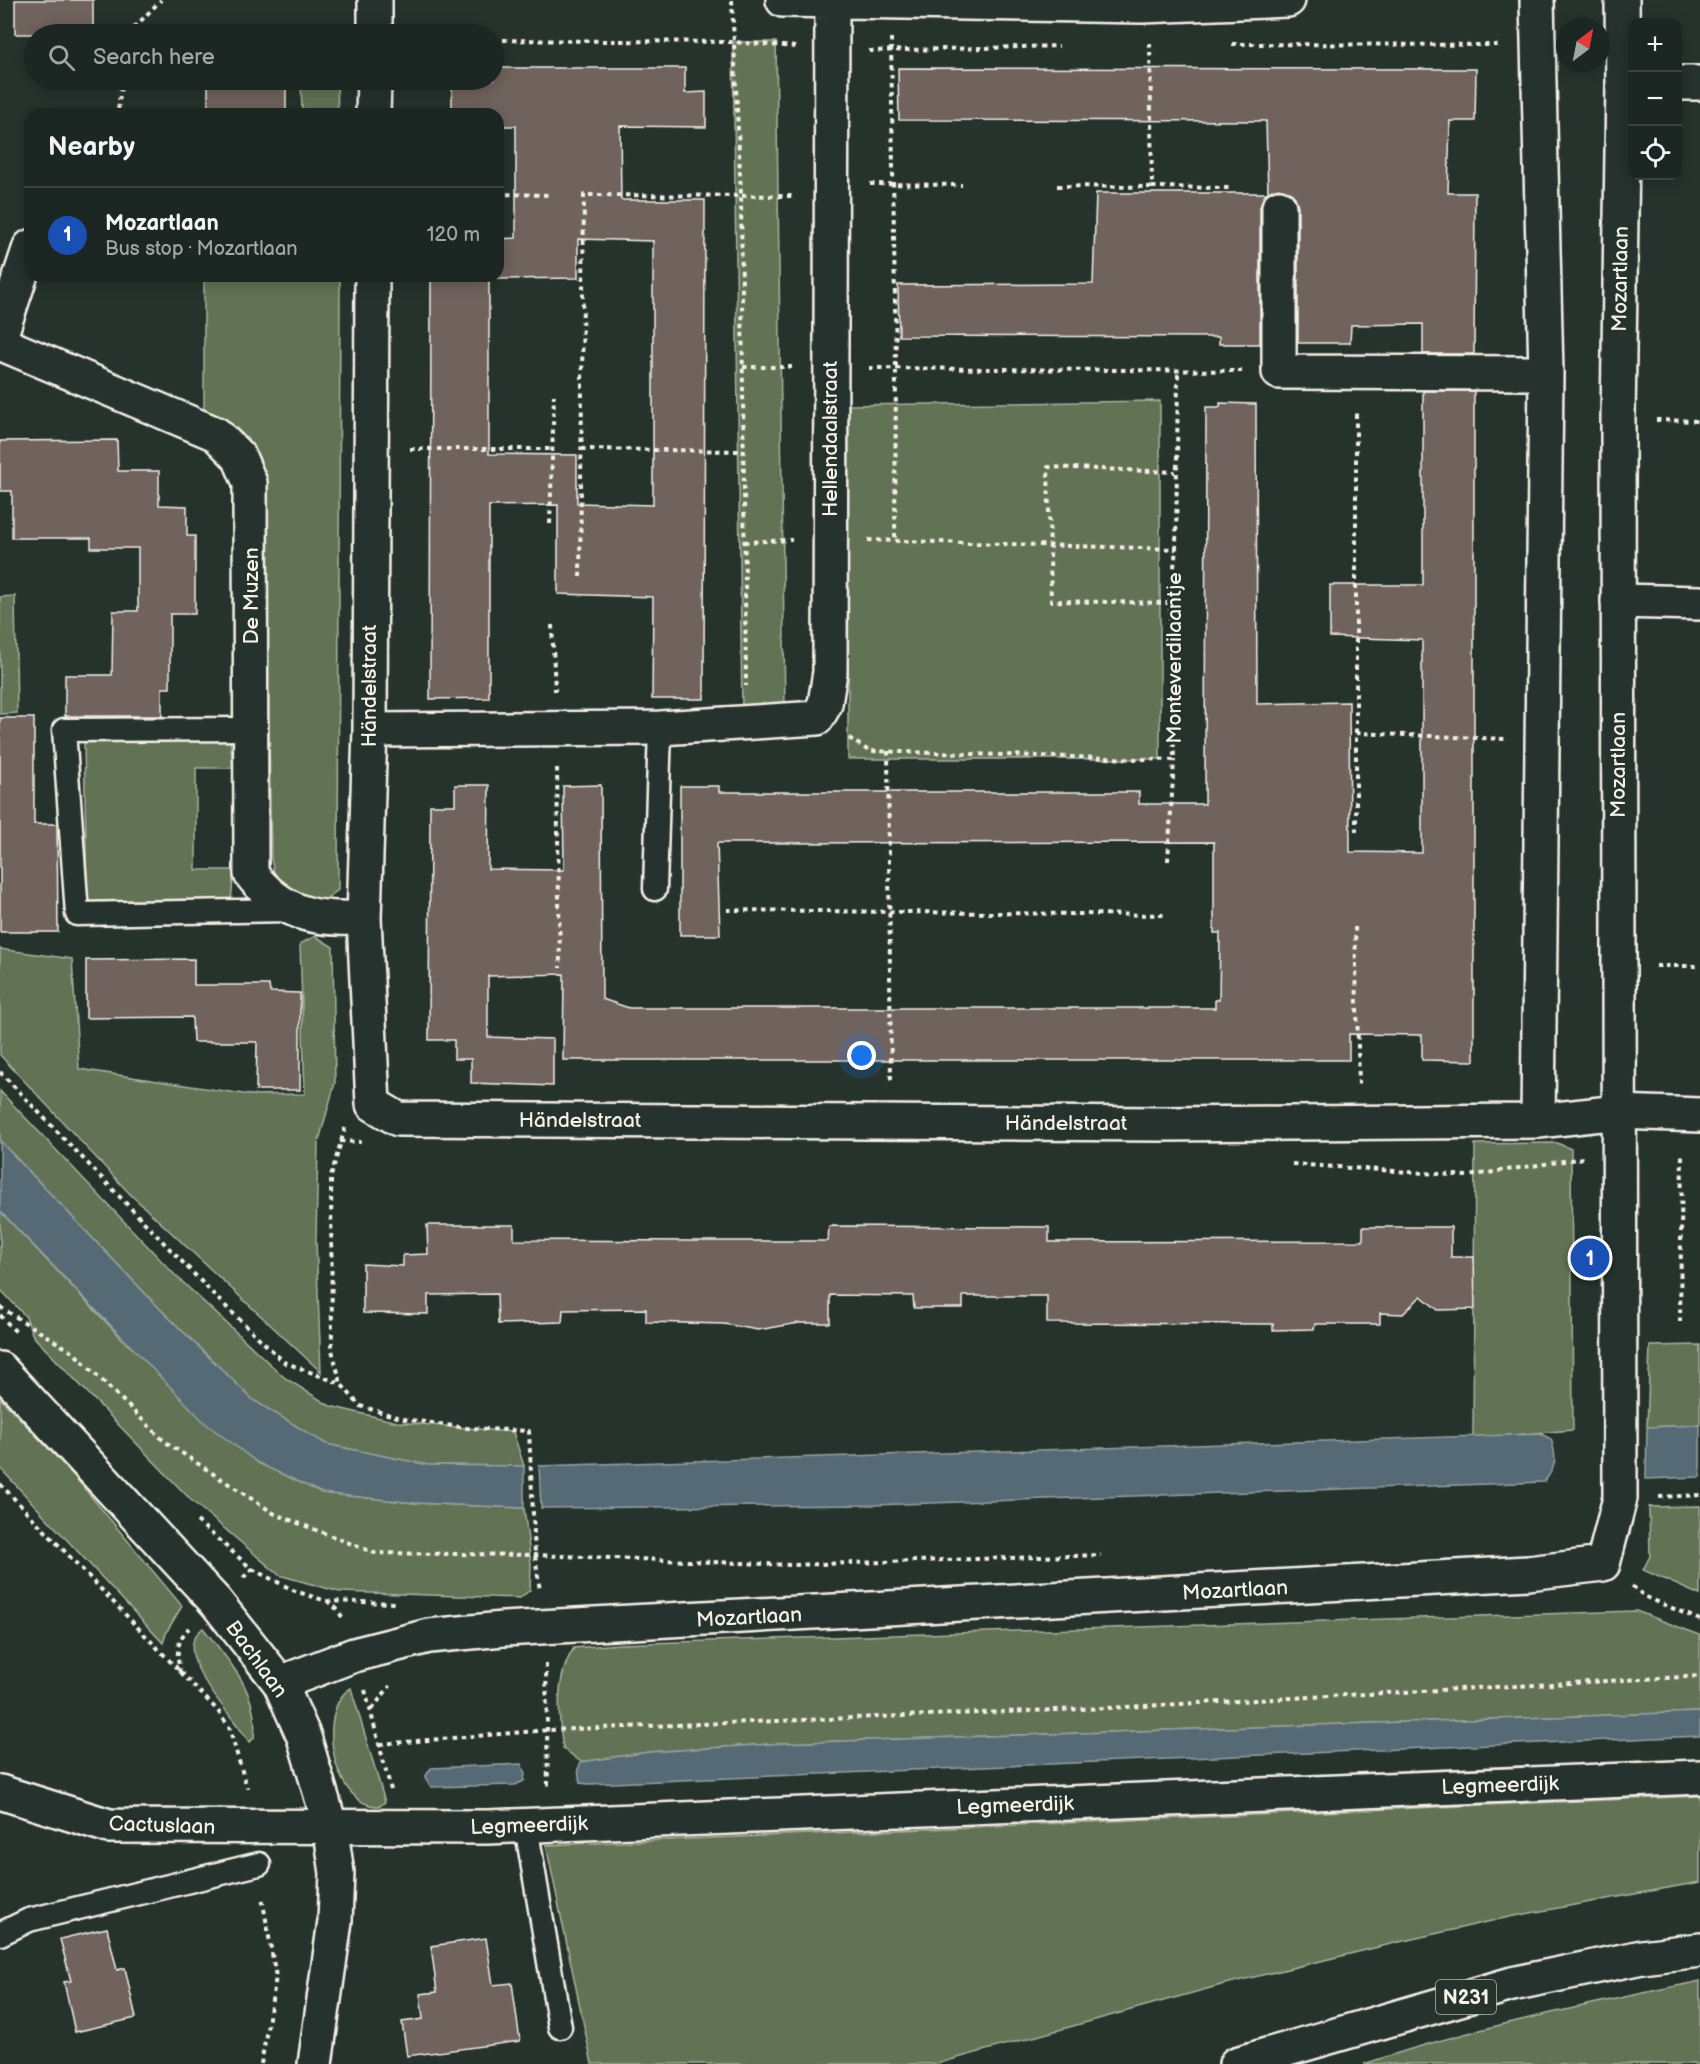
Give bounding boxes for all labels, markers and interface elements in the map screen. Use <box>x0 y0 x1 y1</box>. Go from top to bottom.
north arrow <box>1556 18 1610 72</box>
map controls <box>1628 18 1682 180</box>
button: + <box>1628 18 1682 72</box>
search box <box>24 24 504 90</box>
icon: search <box>45 41 78 74</box>
text: Search here <box>93 44 215 71</box>
button: − <box>1628 72 1682 126</box>
button: locate <box>1628 126 1682 180</box>
text: Nearby <box>48 132 135 163</box>
text: Mozartlaan <box>105 210 219 237</box>
text: 1 <box>63 223 72 247</box>
text: 120 m <box>427 223 480 247</box>
street label: Mozartlaan <box>1607 226 1634 332</box>
text: Bus stop · Mozartlaan <box>105 237 298 261</box>
street label: Hellendaalstraat <box>818 360 843 517</box>
street label: De Muzen <box>239 548 264 644</box>
street label: Monteverdilaantje <box>1162 572 1187 744</box>
street label: Händelstraat <box>357 624 382 747</box>
street label: Mozartlaan <box>1606 712 1631 818</box>
your location <box>847 1041 876 1070</box>
street label: Händelstraat <box>519 1108 642 1133</box>
street label: Händelstraat <box>1005 1111 1128 1136</box>
pin: 1 <box>1570 1236 1610 1280</box>
street label: Mozartlaan <box>1181 1575 1289 1606</box>
street label: Mozartlaan <box>695 1602 803 1633</box>
street label: Bachlaan <box>220 1616 293 1703</box>
street label: Legmeerdijk <box>1441 1771 1560 1800</box>
street label: Legmeerdijk <box>956 1791 1075 1820</box>
street label: Cactuslaan <box>108 1811 216 1840</box>
street label: Legmeerdijk <box>470 1811 589 1840</box>
road number: N231 <box>1436 1980 1496 2014</box>

